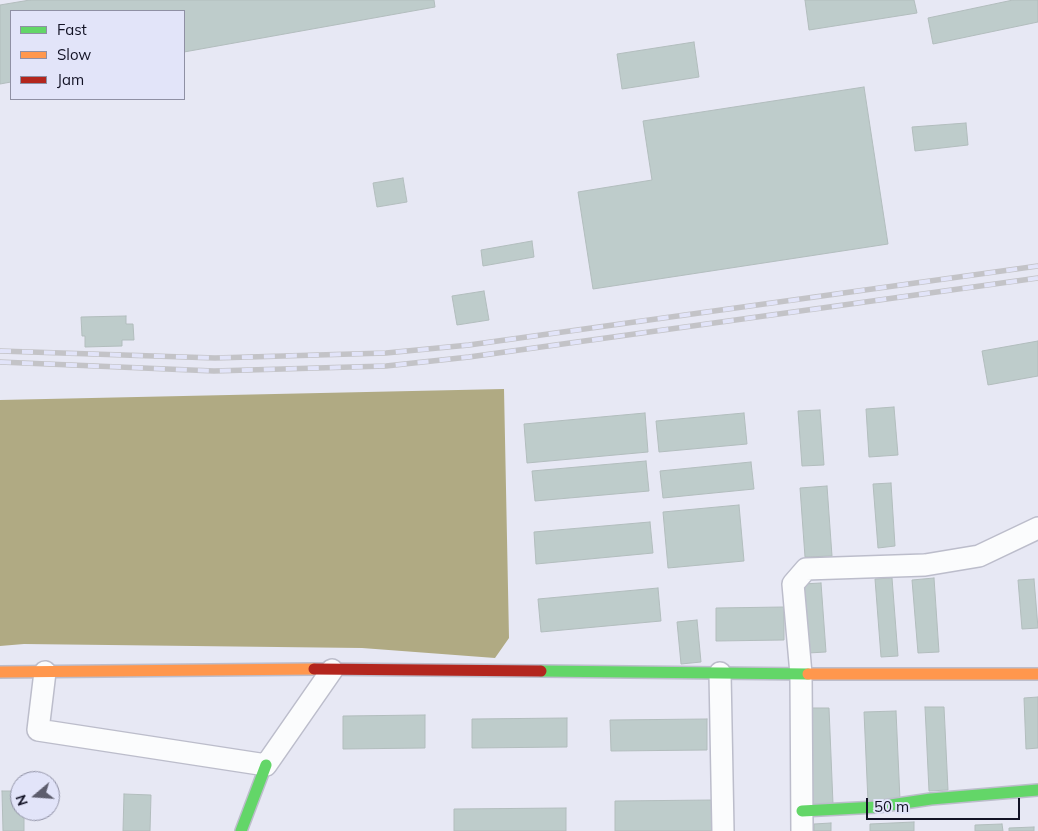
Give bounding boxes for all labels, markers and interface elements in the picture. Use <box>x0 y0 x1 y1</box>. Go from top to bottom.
legend <box>10 10 185 100</box>
text: Fast <box>57 20 87 39</box>
text: Slow <box>57 45 91 64</box>
text: Jam <box>57 70 84 89</box>
north arrow <box>10 771 60 821</box>
scale bar <box>868 788 1022 820</box>
text: N <box>11 793 32 808</box>
text: 50 m <box>874 797 909 816</box>

